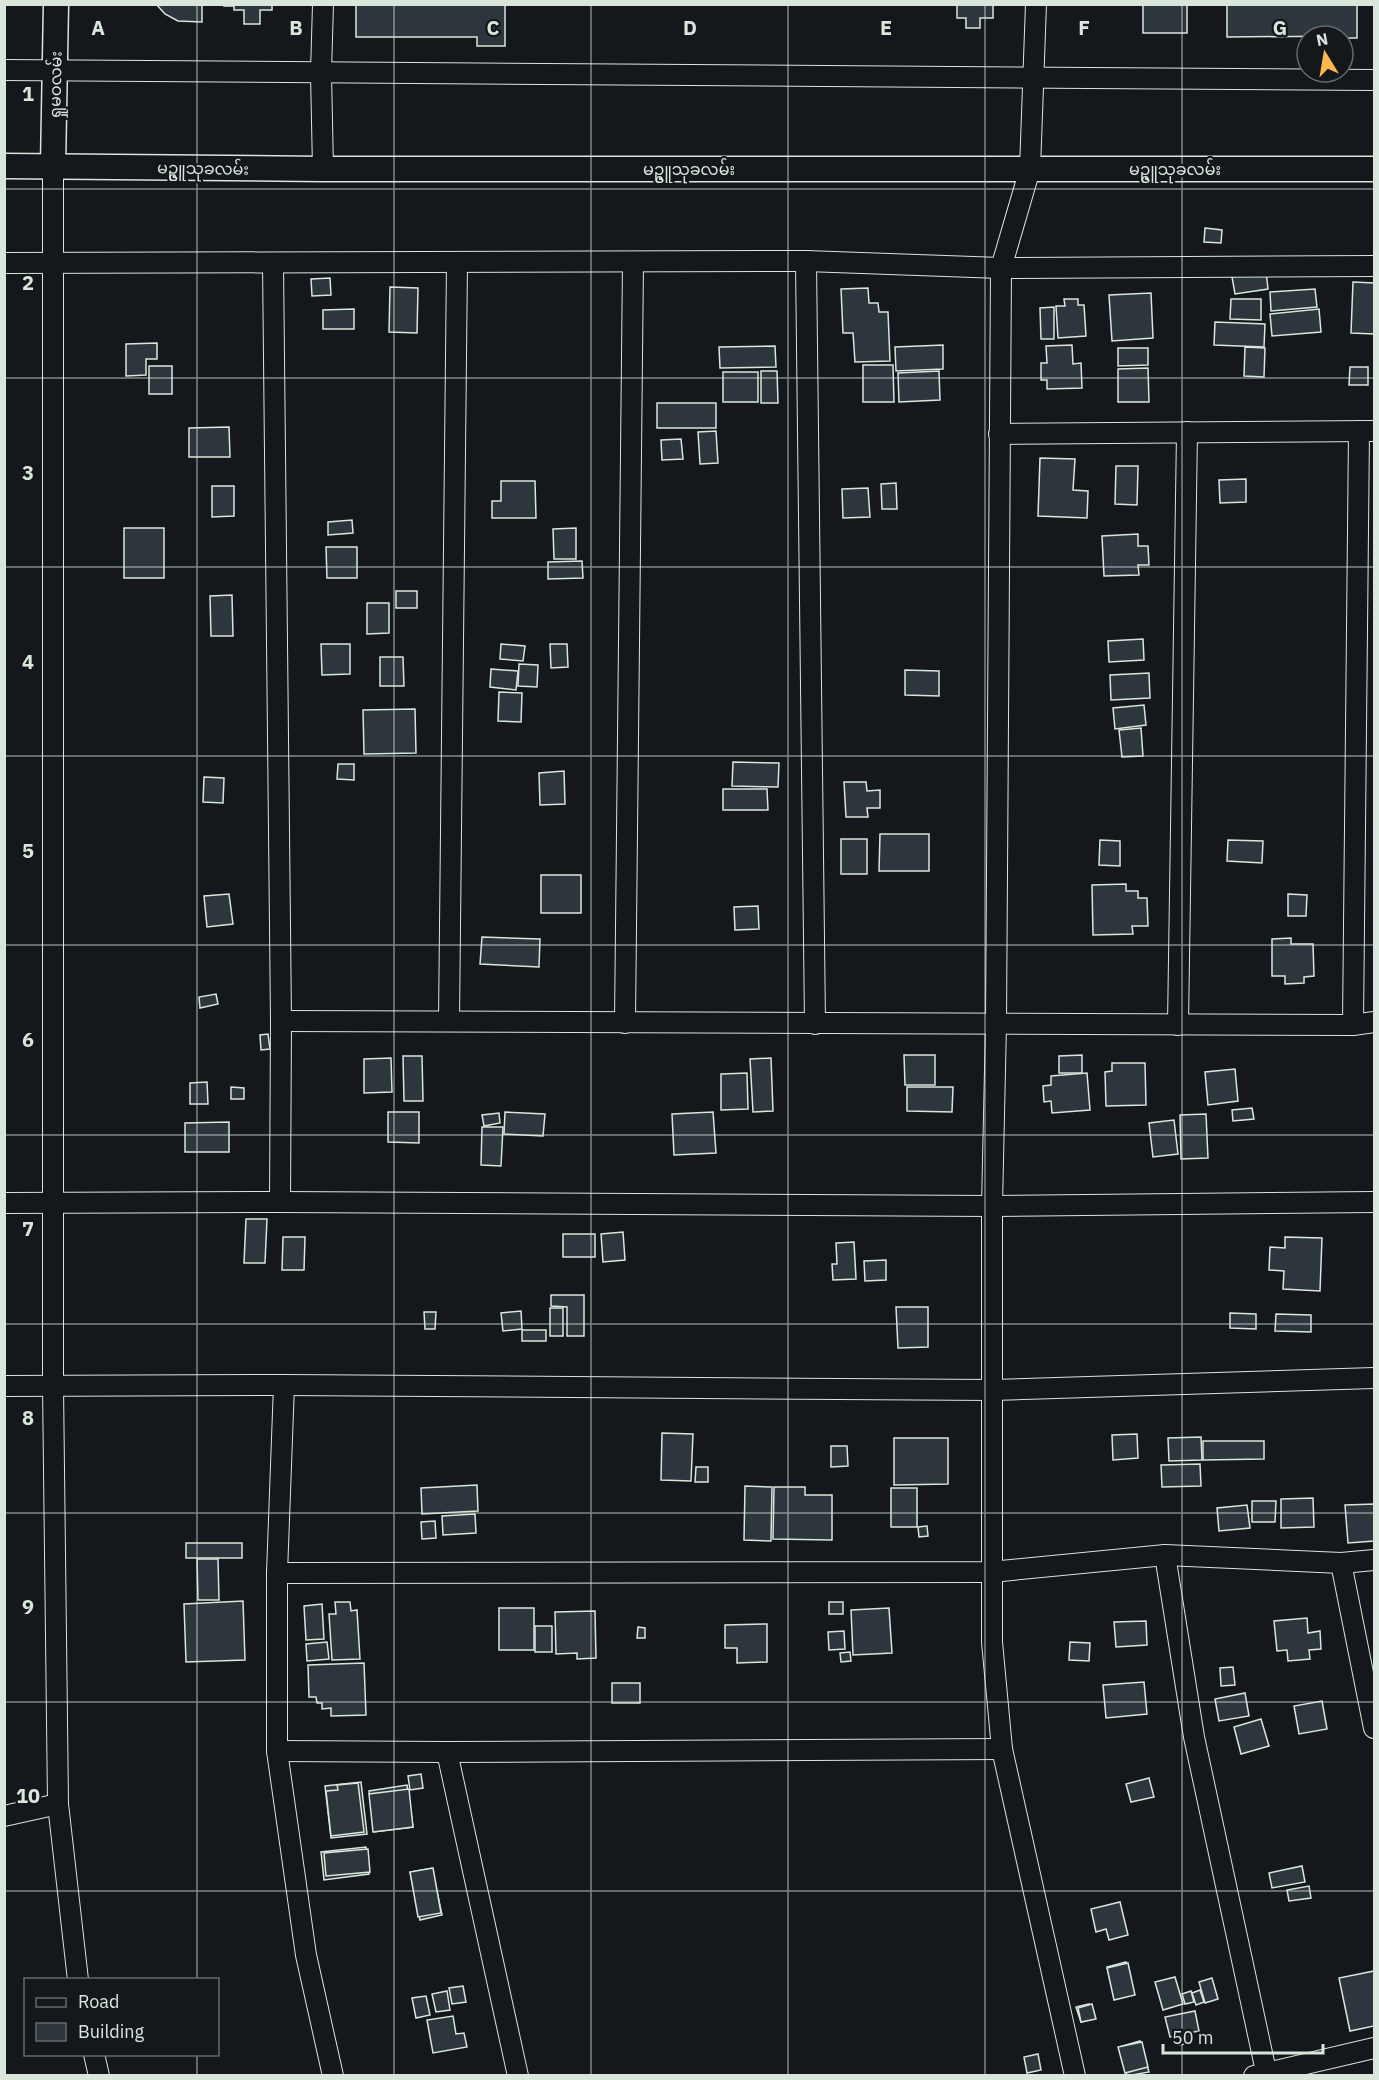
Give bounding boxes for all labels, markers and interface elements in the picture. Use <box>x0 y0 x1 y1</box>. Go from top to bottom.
text: A <box>91 14 105 41</box>
text: B <box>289 14 303 41</box>
text: C <box>486 14 500 41</box>
text: D <box>683 14 697 41</box>
text: E <box>880 14 892 41</box>
text: F <box>1078 14 1090 41</box>
text: G <box>1273 14 1287 41</box>
north arrow <box>1295 24 1355 84</box>
text: N <box>1315 28 1330 50</box>
street label: ရှုမဝလမ်း <box>43 51 70 119</box>
text: 1 <box>22 80 34 107</box>
street label: မဥ္ဇူသုခလမ်း <box>157 156 249 184</box>
street label: မဥ္ဇူသုခလမ်း <box>643 158 735 184</box>
street label: မဥ္ဇူသုခလမ်း <box>1129 158 1221 184</box>
text: 2 <box>22 269 34 296</box>
text: 3 <box>22 459 34 486</box>
text: 4 <box>22 648 34 675</box>
text: 5 <box>22 837 34 864</box>
text: 6 <box>22 1026 34 1053</box>
text: 7 <box>22 1215 34 1242</box>
text: 8 <box>22 1404 34 1431</box>
text: 9 <box>22 1593 34 1620</box>
text: 10 <box>16 1782 40 1809</box>
legend <box>24 1978 219 2056</box>
text: Road <box>78 1990 119 2013</box>
scale bar <box>1163 2017 1324 2055</box>
text: Building <box>78 2020 145 2043</box>
text: 50 m <box>1172 2026 1214 2049</box>

